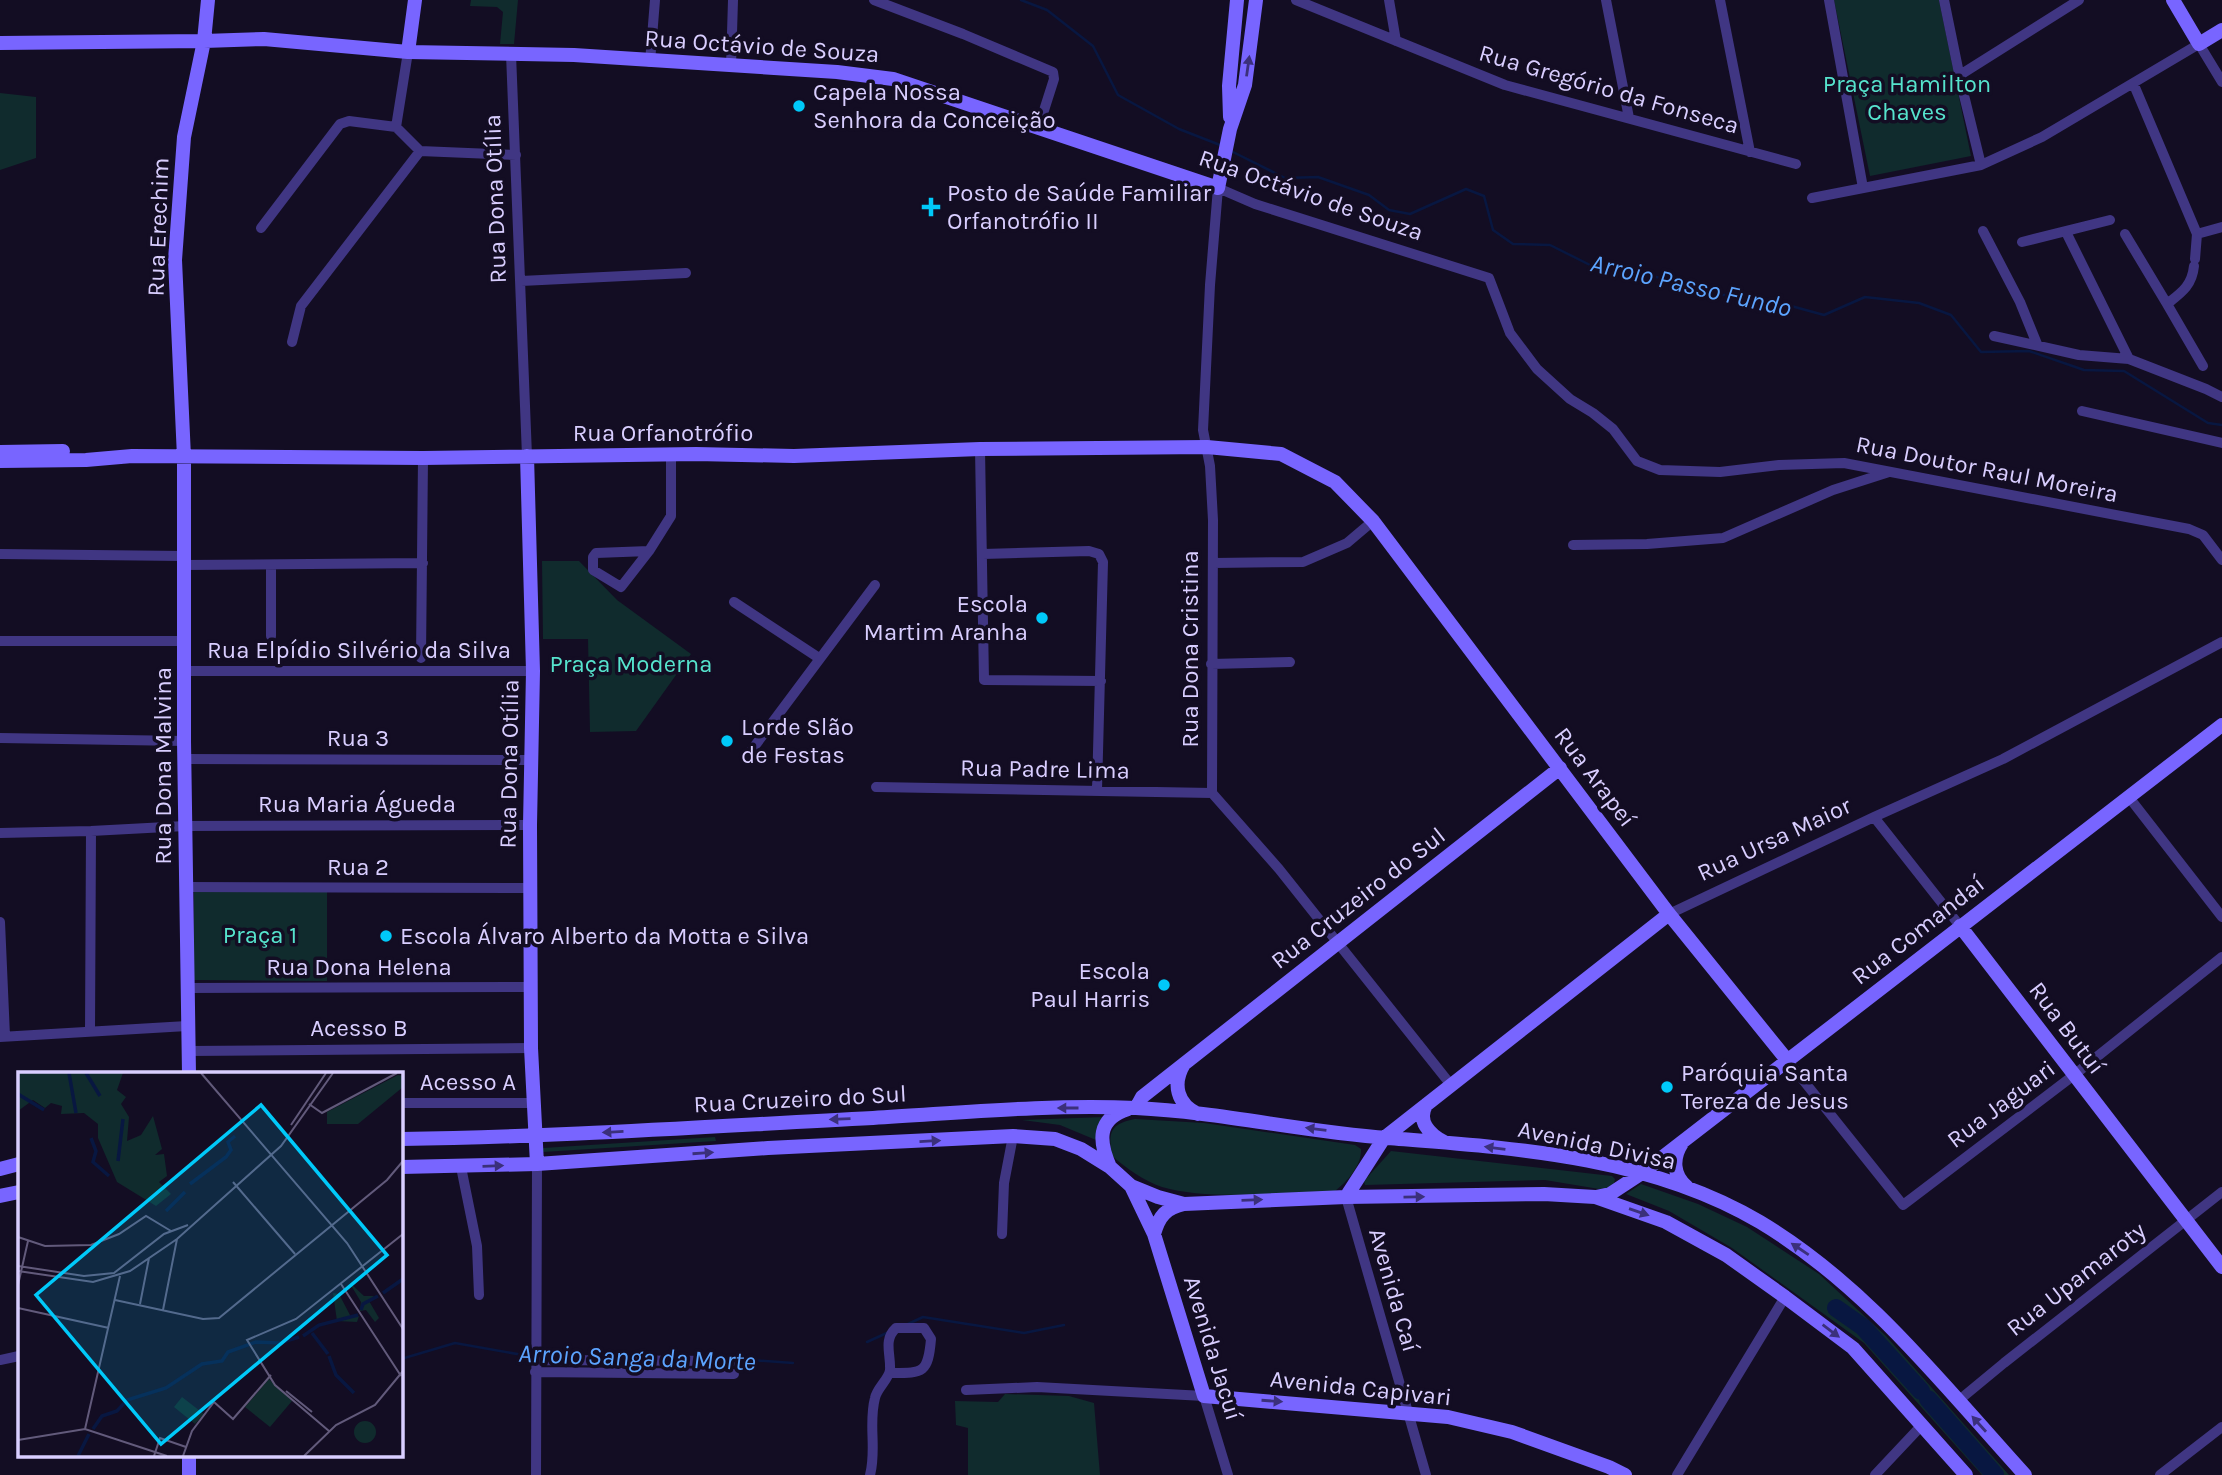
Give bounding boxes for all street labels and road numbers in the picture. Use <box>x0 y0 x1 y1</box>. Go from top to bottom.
street label: Rua Octávio de Souza <box>644 24 880 68</box>
street label: Rua Gregório da Fonseca <box>1476 38 1742 140</box>
street label: Rua Dona Otília <box>478 114 512 284</box>
street label: Rua Octávio de Souza <box>1195 143 1427 247</box>
street label: Rua Erechim <box>142 157 174 297</box>
street label: Rua Orfanotrófio <box>573 419 753 447</box>
street label: Rua Doutor Raul Moreira <box>1854 430 2120 508</box>
street label: Rua Dona Cristina <box>1176 550 1204 748</box>
street label: Rua Elpídio Silvério da Silva <box>207 636 511 664</box>
street label: Rua Dona Malvina <box>149 667 177 865</box>
street label: Rua Dona Otília <box>494 679 524 849</box>
street label: Rua Arapeí <box>1549 722 1642 833</box>
street label: Rua 3 <box>327 724 389 752</box>
street label: Rua Padre Lima <box>960 754 1130 784</box>
street label: Rua Maria Águeda <box>258 789 456 818</box>
street label: Rua Ursa Maior <box>1693 791 1856 887</box>
street label: Rua Cruzeiro do Sul <box>1265 821 1451 975</box>
street label: Rua 2 <box>327 853 389 881</box>
street label: Rua Comandaí <box>1846 869 1991 991</box>
street label: Rua Dona Helena <box>266 953 452 981</box>
street label: Rua Butuí <box>2023 976 2111 1080</box>
street label: Acesso B <box>310 1014 408 1042</box>
street label: Rua Jaguari <box>1941 1054 2061 1154</box>
street label: Acesso A <box>420 1068 516 1096</box>
street label: Rua Cruzeiro do Sul <box>693 1079 907 1119</box>
street label: Avenida Divisa <box>1516 1115 1678 1175</box>
street label: Rua Upamaroty <box>2001 1216 2151 1342</box>
street label: Avenida Caí <box>1363 1225 1425 1356</box>
street label: Avenida Jacuí <box>1178 1272 1248 1424</box>
street label: Avenida Capivari <box>1269 1365 1453 1411</box>

